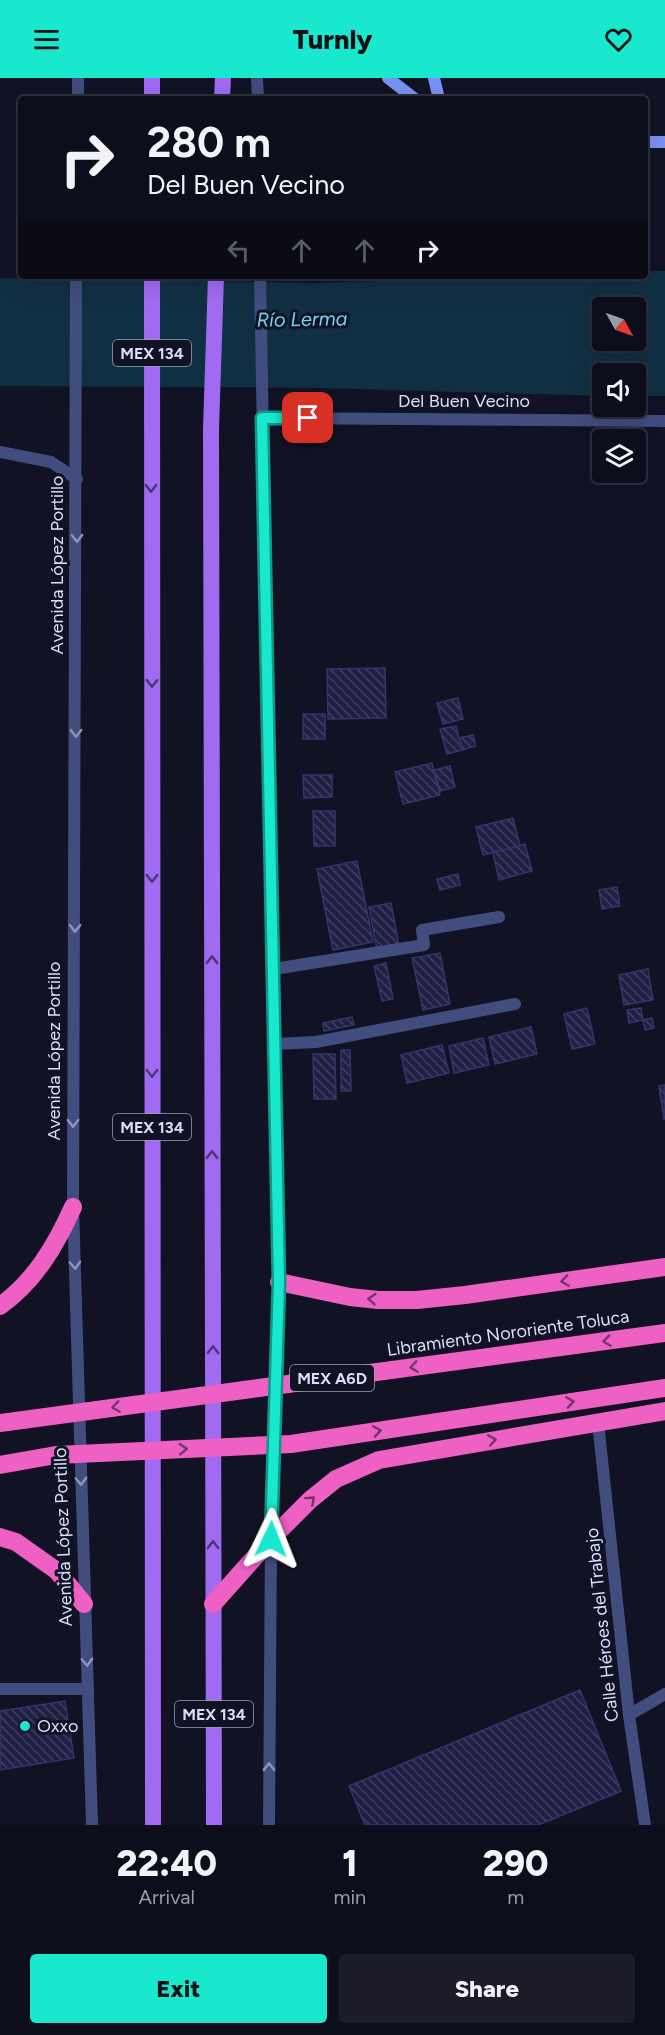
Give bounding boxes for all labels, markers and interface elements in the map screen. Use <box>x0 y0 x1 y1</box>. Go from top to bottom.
icon: menu <box>30 23 63 56</box>
text: Turnly <box>292 23 373 56</box>
icon: heart <box>602 23 635 56</box>
text: 280 m <box>147 117 271 168</box>
icon: right <box>48 120 126 198</box>
text: Del Buen Vecino <box>147 168 345 201</box>
icon: left <box>222 234 255 267</box>
icon: ahead <box>285 234 318 267</box>
icon: ahead <box>348 234 381 267</box>
icon: right <box>411 234 444 267</box>
north arrow <box>592 297 646 351</box>
map controls <box>592 297 646 483</box>
water label: Río Lerma <box>256 306 348 332</box>
road number: MEX 134 <box>113 340 191 366</box>
button: sound <box>592 363 646 417</box>
street label: Del Buen Vecino <box>398 390 530 412</box>
pin <box>282 392 333 443</box>
icon: arrive <box>291 401 324 434</box>
button: layers <box>592 429 646 483</box>
street label: Avenida López Portillo <box>46 475 68 655</box>
one-way arrow <box>145 483 157 492</box>
one-way arrow <box>71 533 83 542</box>
one-way arrow <box>146 678 158 687</box>
one-way arrow <box>69 728 82 737</box>
one-way arrow <box>146 873 158 882</box>
one-way arrow <box>68 923 81 932</box>
one-way arrow <box>206 956 218 965</box>
street label: Avenida López Portillo <box>43 961 65 1141</box>
one-way arrow <box>146 1068 158 1077</box>
road number: MEX 134 <box>113 1114 191 1140</box>
one-way arrow <box>67 1118 80 1127</box>
one-way arrow <box>206 1151 218 1160</box>
one-way arrow <box>68 1261 81 1270</box>
one-way arrow <box>561 1275 570 1287</box>
one-way arrow <box>367 1293 376 1306</box>
street label: Libramiento Nororiente Toluca <box>385 1305 631 1361</box>
one-way arrow <box>602 1334 612 1347</box>
one-way arrow <box>207 1346 219 1355</box>
one-way arrow <box>409 1360 418 1372</box>
road number: MEX A6D <box>290 1365 374 1391</box>
one-way arrow <box>565 1396 575 1409</box>
one-way arrow <box>112 1400 121 1412</box>
one-way arrow <box>373 1426 382 1438</box>
one-way arrow <box>487 1434 497 1447</box>
one-way arrow <box>179 1443 188 1456</box>
street label: Avenida López Portillo <box>49 1447 77 1627</box>
one-way arrow <box>74 1477 87 1486</box>
one-way arrow <box>304 1496 315 1507</box>
position arrow <box>239 1507 303 1571</box>
street label: Calle Héroes del Trabajo <box>581 1527 623 1723</box>
one-way arrow <box>207 1541 219 1550</box>
one-way arrow <box>80 1658 93 1667</box>
road number: MEX 134 <box>175 1701 253 1727</box>
place label: Oxxo <box>37 1715 78 1737</box>
marker: Oxxo <box>18 1719 32 1733</box>
one-way arrow <box>263 1762 275 1771</box>
text: 22:40 <box>116 1842 217 1885</box>
text: 1 <box>342 1842 358 1885</box>
text: 290 <box>483 1842 549 1885</box>
text: Arrival <box>138 1885 195 1909</box>
text: min <box>333 1885 366 1909</box>
text: m <box>507 1885 524 1909</box>
button: Exit <box>30 1954 327 2023</box>
button: Share <box>339 1954 635 2023</box>

